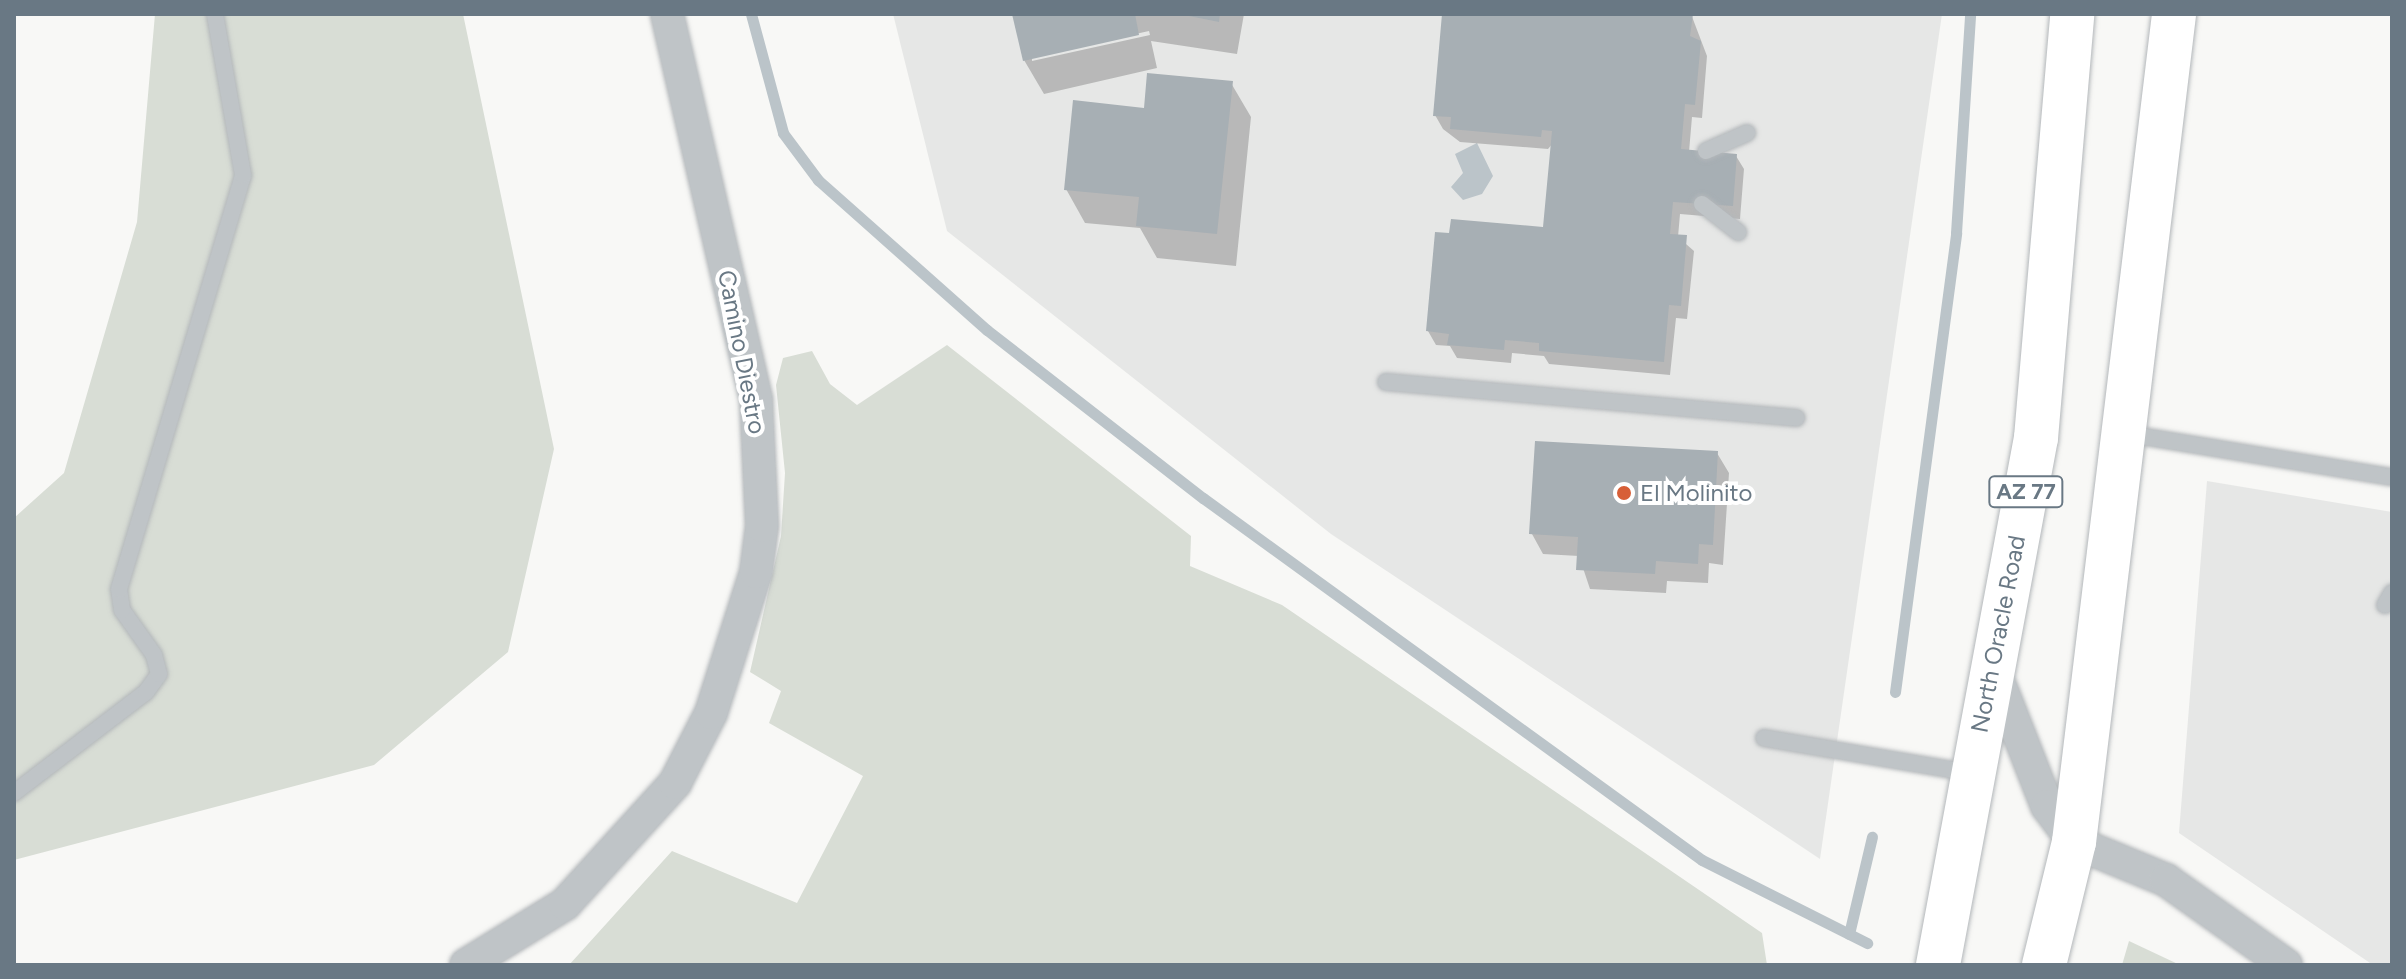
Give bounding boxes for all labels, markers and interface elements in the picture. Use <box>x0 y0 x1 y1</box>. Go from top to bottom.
street label: Camino Diestro <box>712 268 772 436</box>
road number: AZ 77 <box>1988 474 2064 510</box>
place label: El Molinito <box>1640 479 1752 507</box>
marker: El Molinito <box>1615 484 1633 502</box>
street label: North Oracle Road <box>1965 533 2031 735</box>

